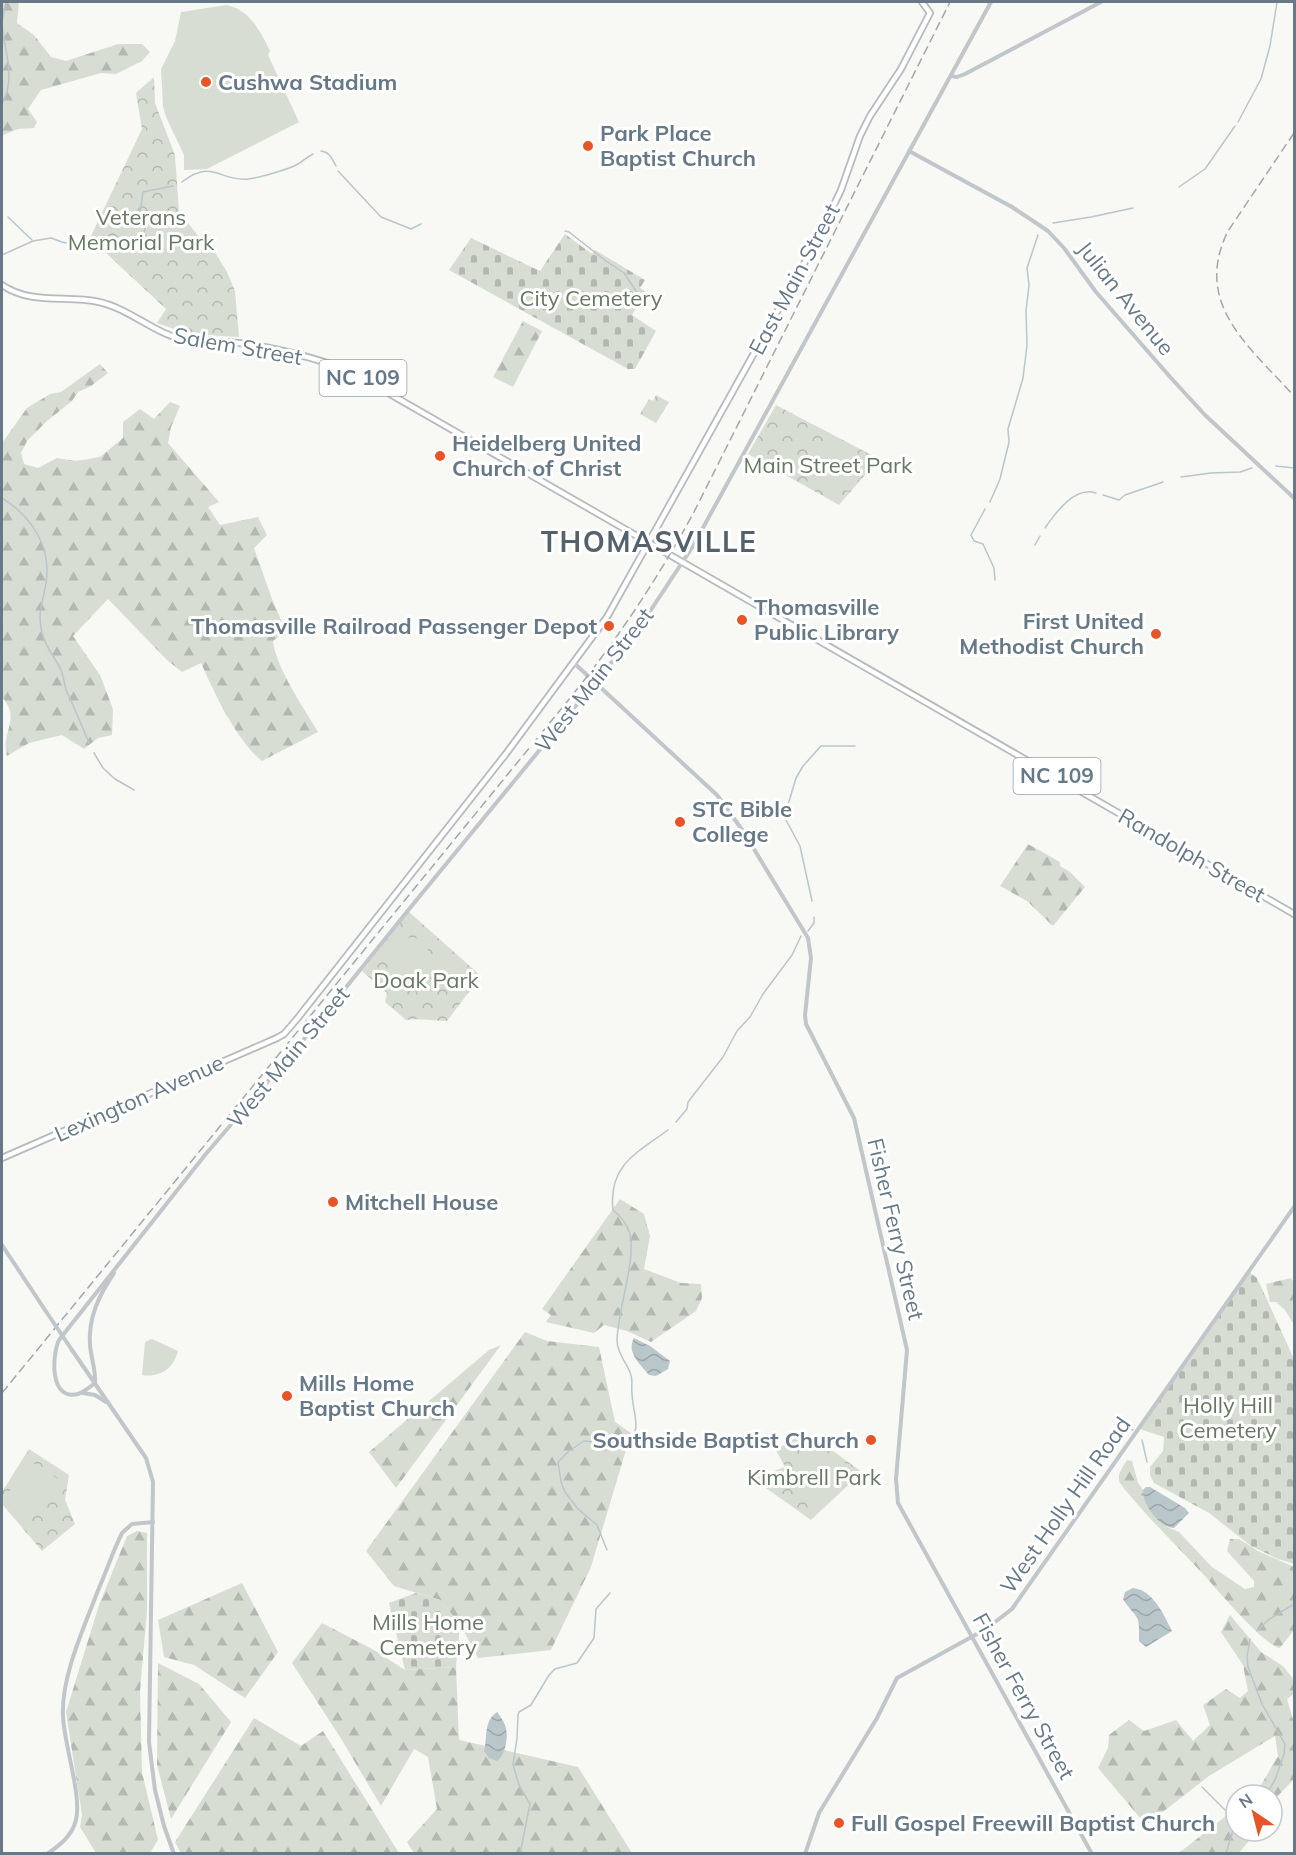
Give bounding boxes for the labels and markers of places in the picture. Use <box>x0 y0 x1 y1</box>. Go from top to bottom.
place label: Cushwa Stadium <box>218 68 397 96</box>
marker: Cushwa Stadium <box>199 75 213 89</box>
place label: Park Place Baptist Church <box>600 119 756 172</box>
marker: Park Place Baptist Church <box>581 139 595 153</box>
place label: Heidelberg United Church of Christ <box>452 429 641 482</box>
marker: Heidelberg United Church of Christ <box>433 449 447 463</box>
place label: Thomasville Public Library <box>754 593 899 646</box>
place label: First United Methodist Church <box>959 607 1144 660</box>
place label: Thomasville Railroad Passenger Depot <box>191 612 597 640</box>
marker: Thomasville Public Library <box>735 613 749 627</box>
marker: Thomasville Railroad Passenger Depot <box>602 619 616 633</box>
marker: First United Methodist Church <box>1149 627 1163 641</box>
place label: STC Bible College <box>692 795 792 848</box>
marker: STC Bible College <box>673 815 687 829</box>
place label: Mitchell House <box>345 1188 498 1216</box>
marker: Mitchell House <box>326 1195 340 1209</box>
place label: Mills Home Baptist Church <box>299 1369 455 1422</box>
marker: Mills Home Baptist Church <box>280 1389 294 1403</box>
place label: Southside Baptist Church <box>593 1426 859 1454</box>
marker: Southside Baptist Church <box>864 1433 878 1447</box>
place label: Full Gospel Freewill Baptist Church <box>851 1809 1215 1837</box>
marker: Full Gospel Freewill Baptist Church <box>832 1816 846 1830</box>

